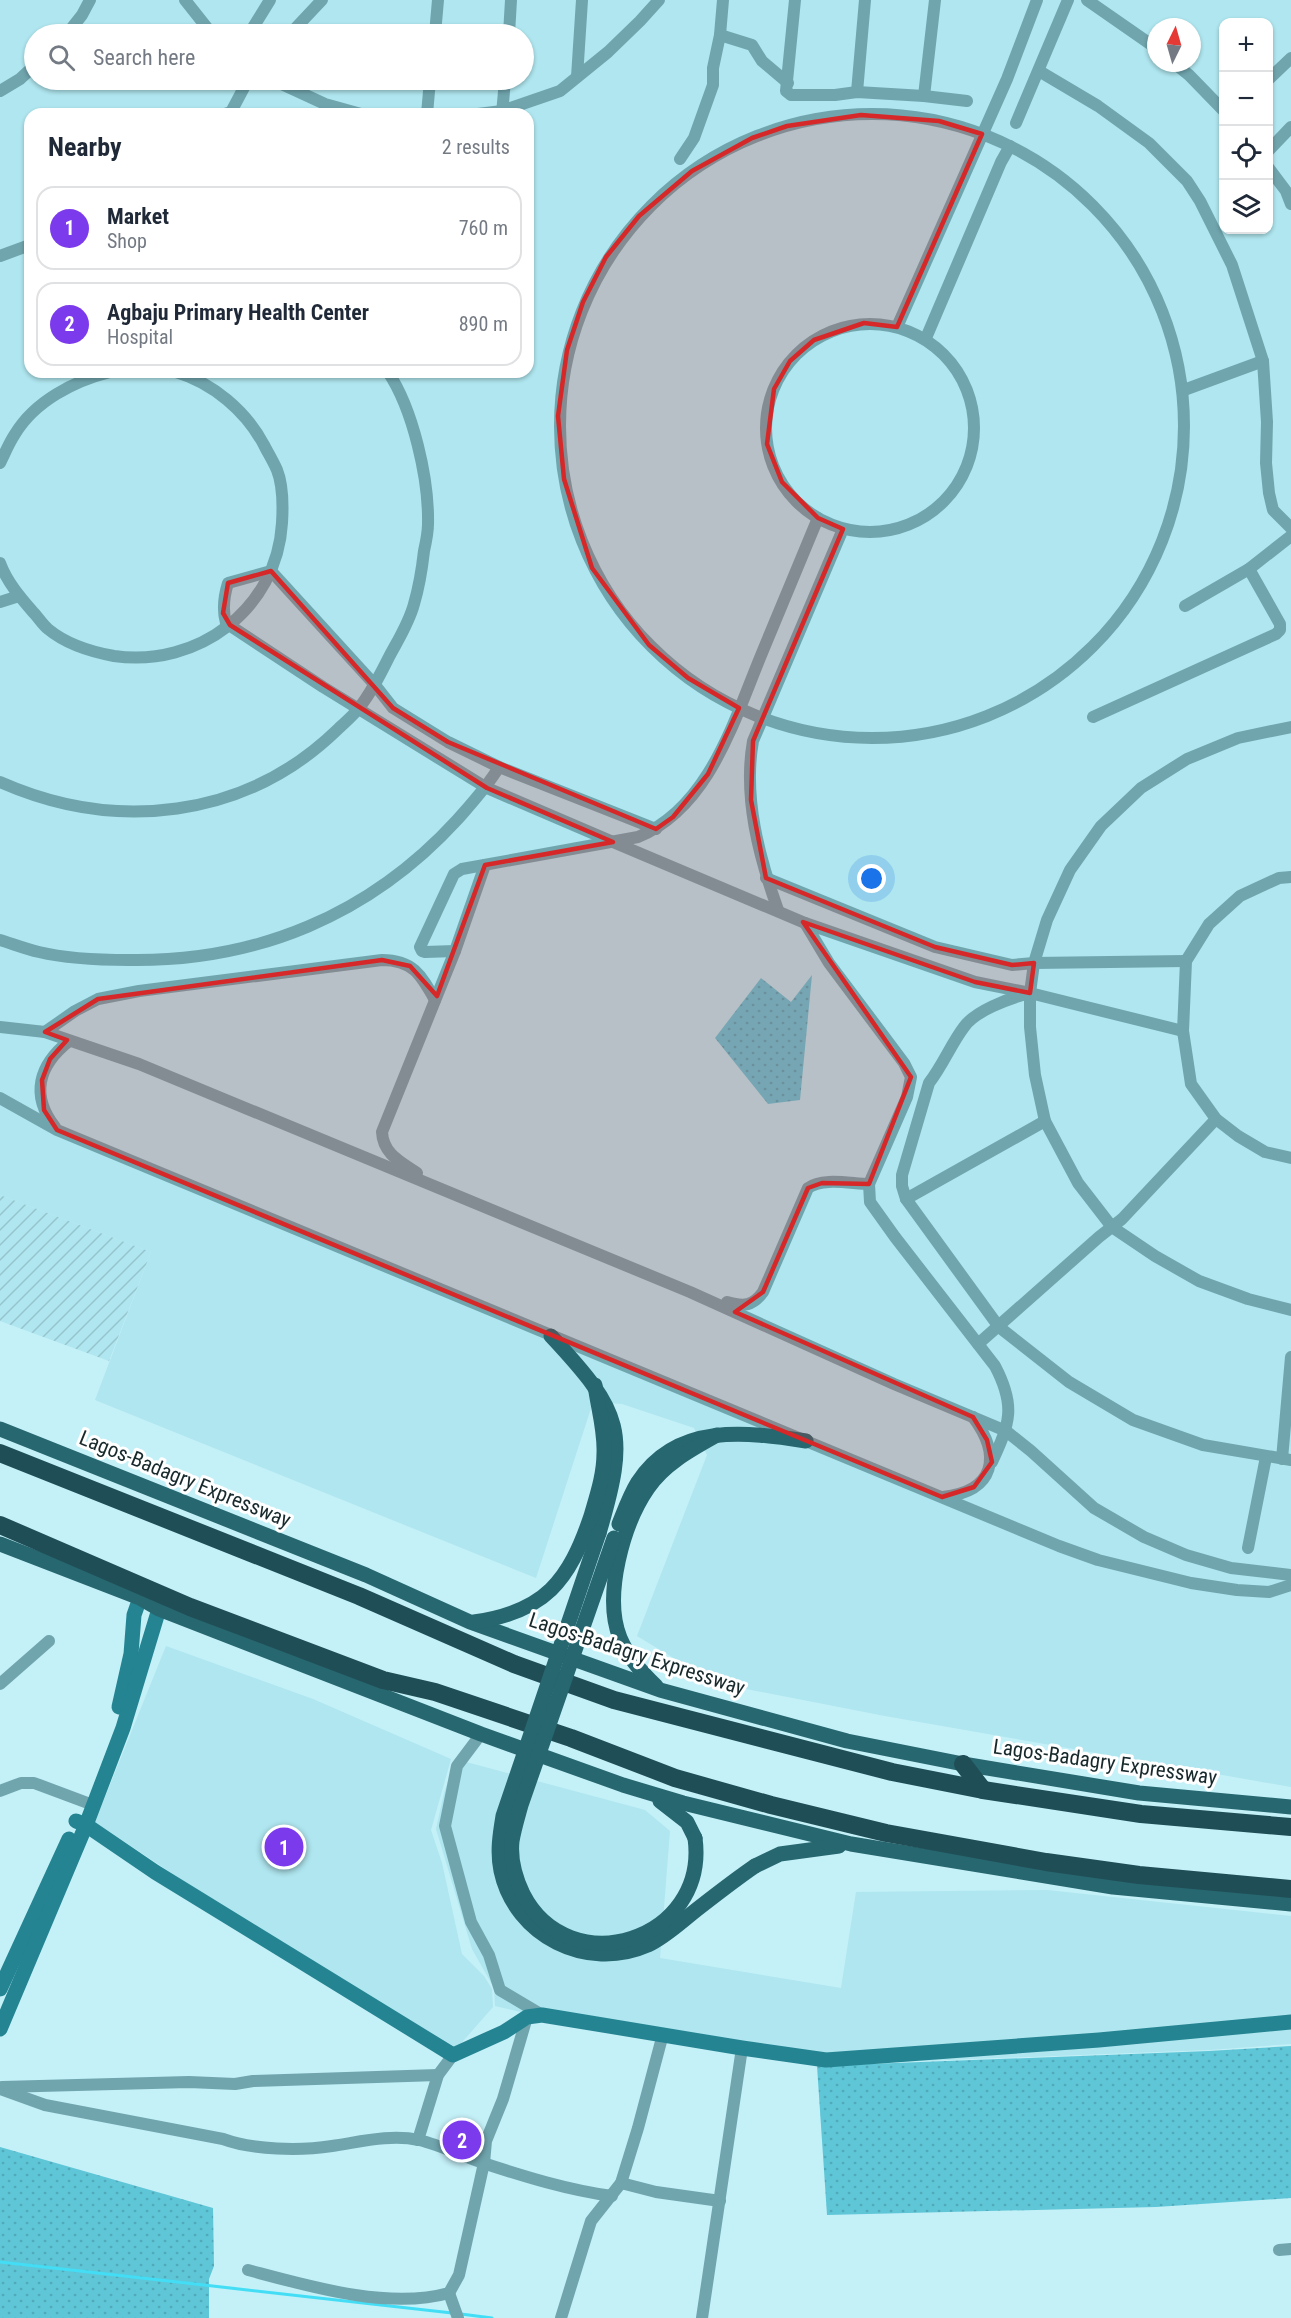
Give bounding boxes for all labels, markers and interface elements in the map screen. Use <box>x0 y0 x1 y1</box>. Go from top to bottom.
north arrow <box>1147 18 1201 72</box>
map controls <box>1219 18 1273 234</box>
button: + <box>1219 18 1273 72</box>
search box <box>24 24 534 90</box>
icon: search <box>45 41 78 74</box>
text: Search here <box>93 45 195 70</box>
button: − <box>1219 72 1273 126</box>
button: locate <box>1219 126 1273 180</box>
text: Nearby <box>48 132 122 162</box>
text: 2 results <box>442 135 510 159</box>
button: layers <box>1219 180 1273 234</box>
text: Market <box>107 204 169 229</box>
text: 1 <box>64 216 75 240</box>
text: 760 m <box>459 216 508 240</box>
text: Shop <box>107 229 147 253</box>
text: Agbaju Primary Health Center <box>107 300 369 325</box>
text: 2 <box>64 312 75 336</box>
text: 890 m <box>459 312 508 336</box>
text: Hospital <box>107 325 173 349</box>
your location <box>857 864 886 893</box>
street label: Lagos-Badagry Expressway <box>76 1426 294 1533</box>
street label: Lagos-Badagry Expressway <box>526 1608 748 1700</box>
street label: Lagos-Badagry Expressway <box>992 1734 1219 1790</box>
pin: 1 <box>264 1824 304 1870</box>
pin: 2 <box>442 2118 482 2162</box>

